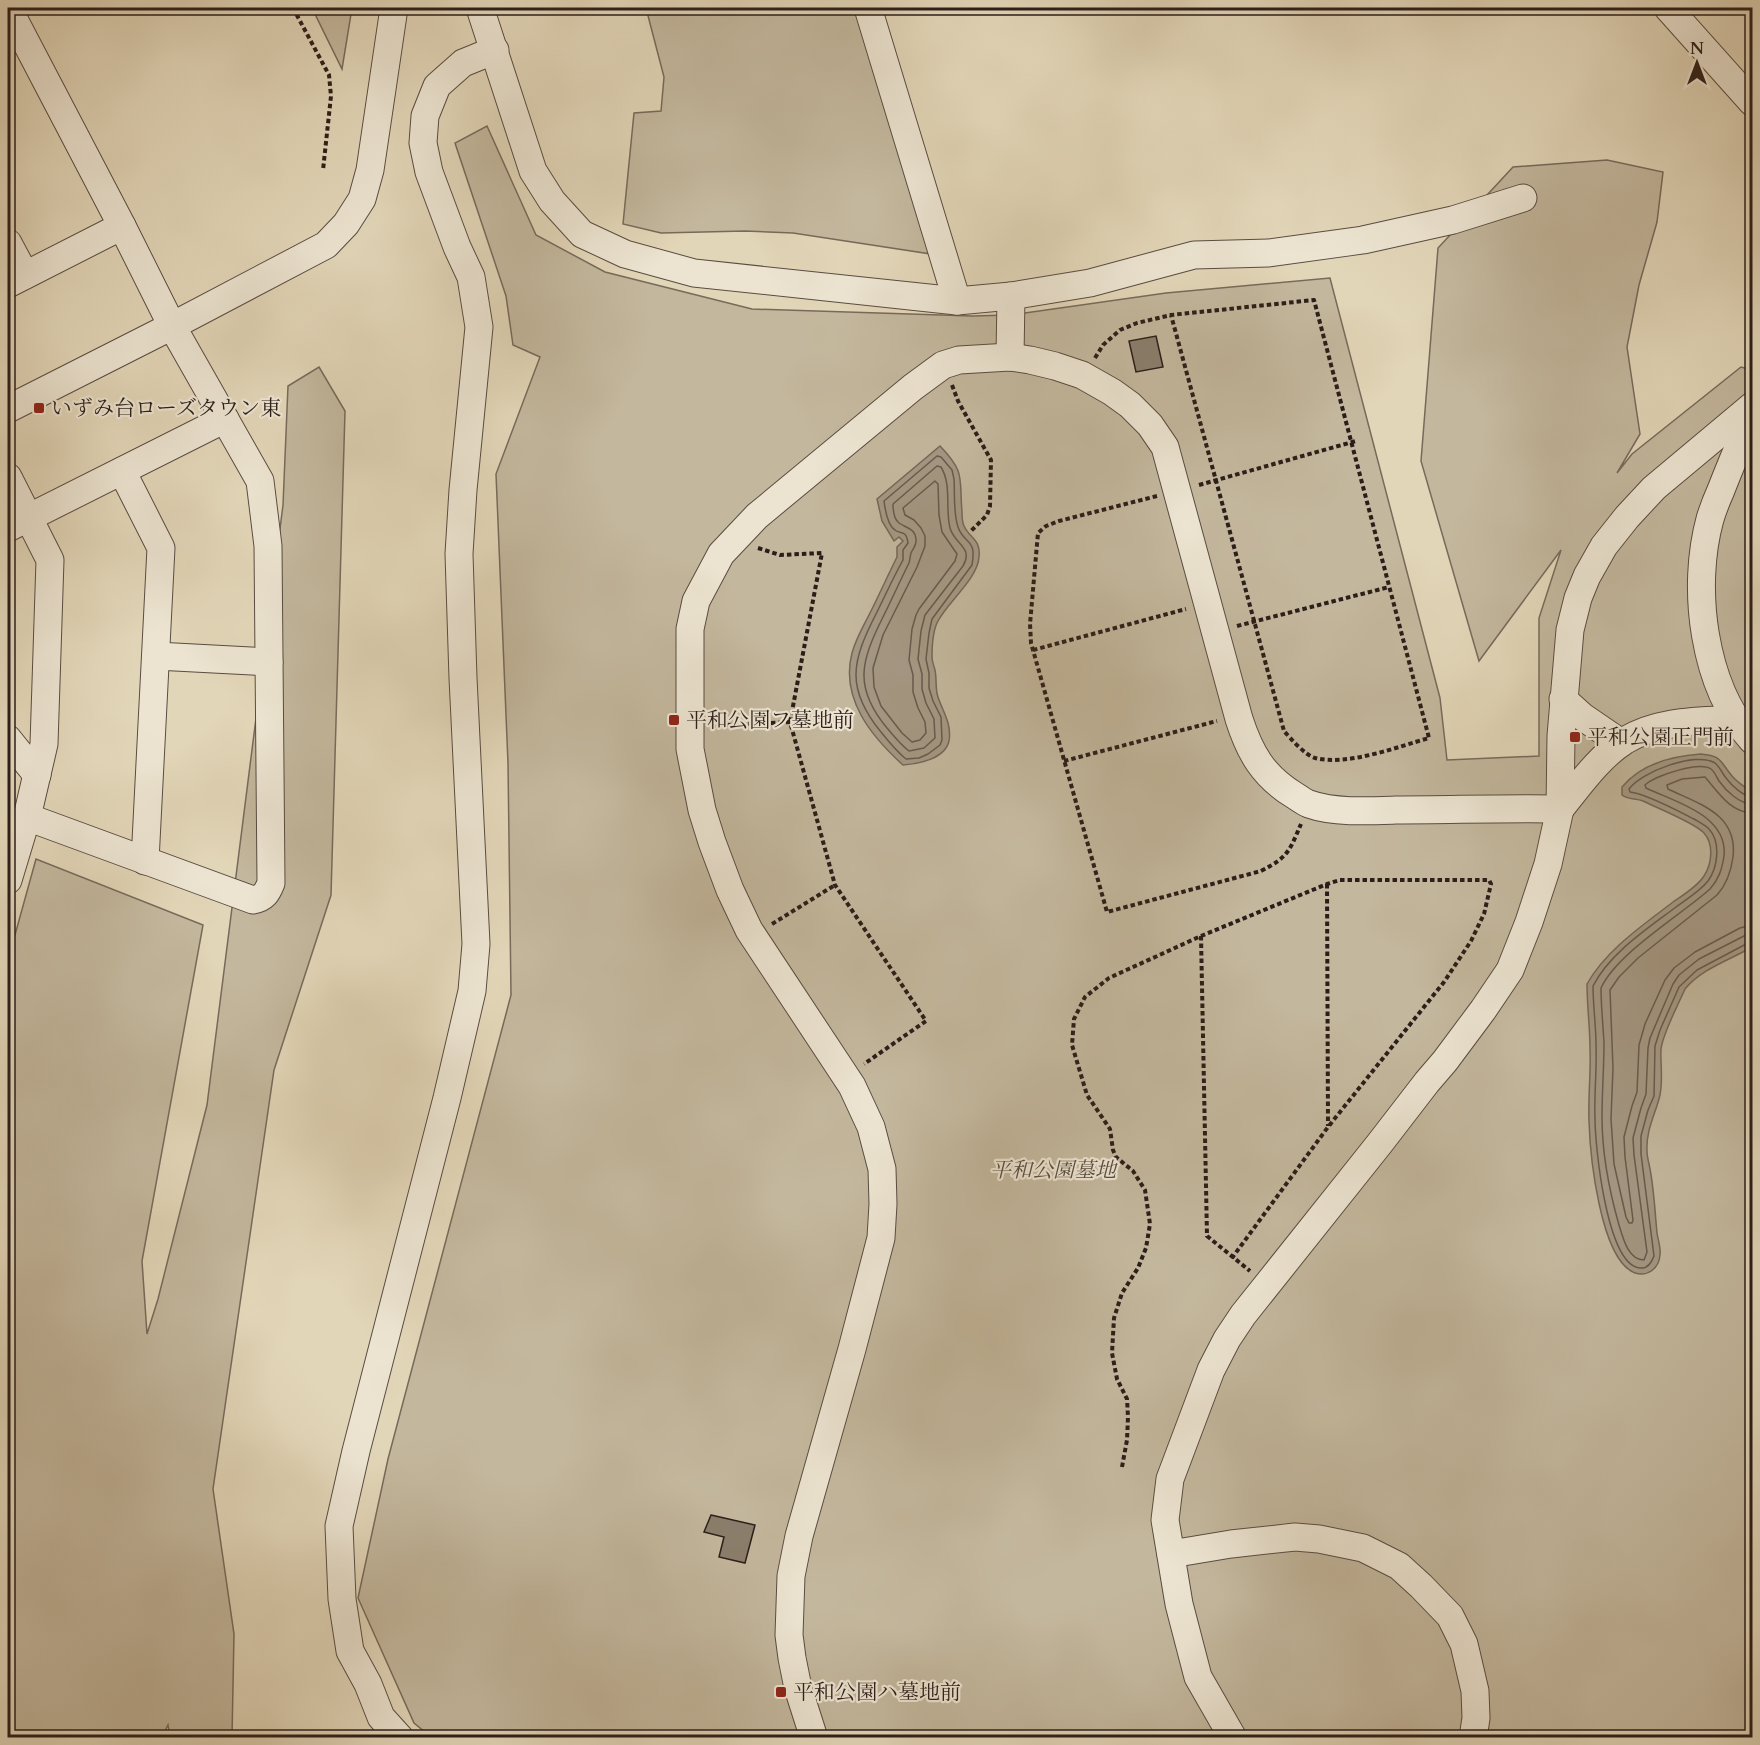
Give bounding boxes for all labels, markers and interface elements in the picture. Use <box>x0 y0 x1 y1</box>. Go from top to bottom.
north arrow <box>1667 33 1727 93</box>
text: N <box>1690 38 1704 60</box>
place label: いずみ台ローズタウン東 <box>51 394 281 423</box>
marker: いずみ台ローズタウン東 <box>32 401 46 415</box>
place label: 平和公園フ墓地前 <box>686 706 854 735</box>
marker: 平和公園フ墓地前 <box>667 713 681 727</box>
place label: 平和公園正門前 <box>1587 723 1734 752</box>
marker: 平和公園正門前 <box>1568 730 1582 744</box>
park label: 平和公園墓地 <box>990 1156 1118 1185</box>
place label: 平和公園ハ墓地前 <box>793 1678 961 1707</box>
marker: 平和公園ハ墓地前 <box>774 1685 788 1699</box>

